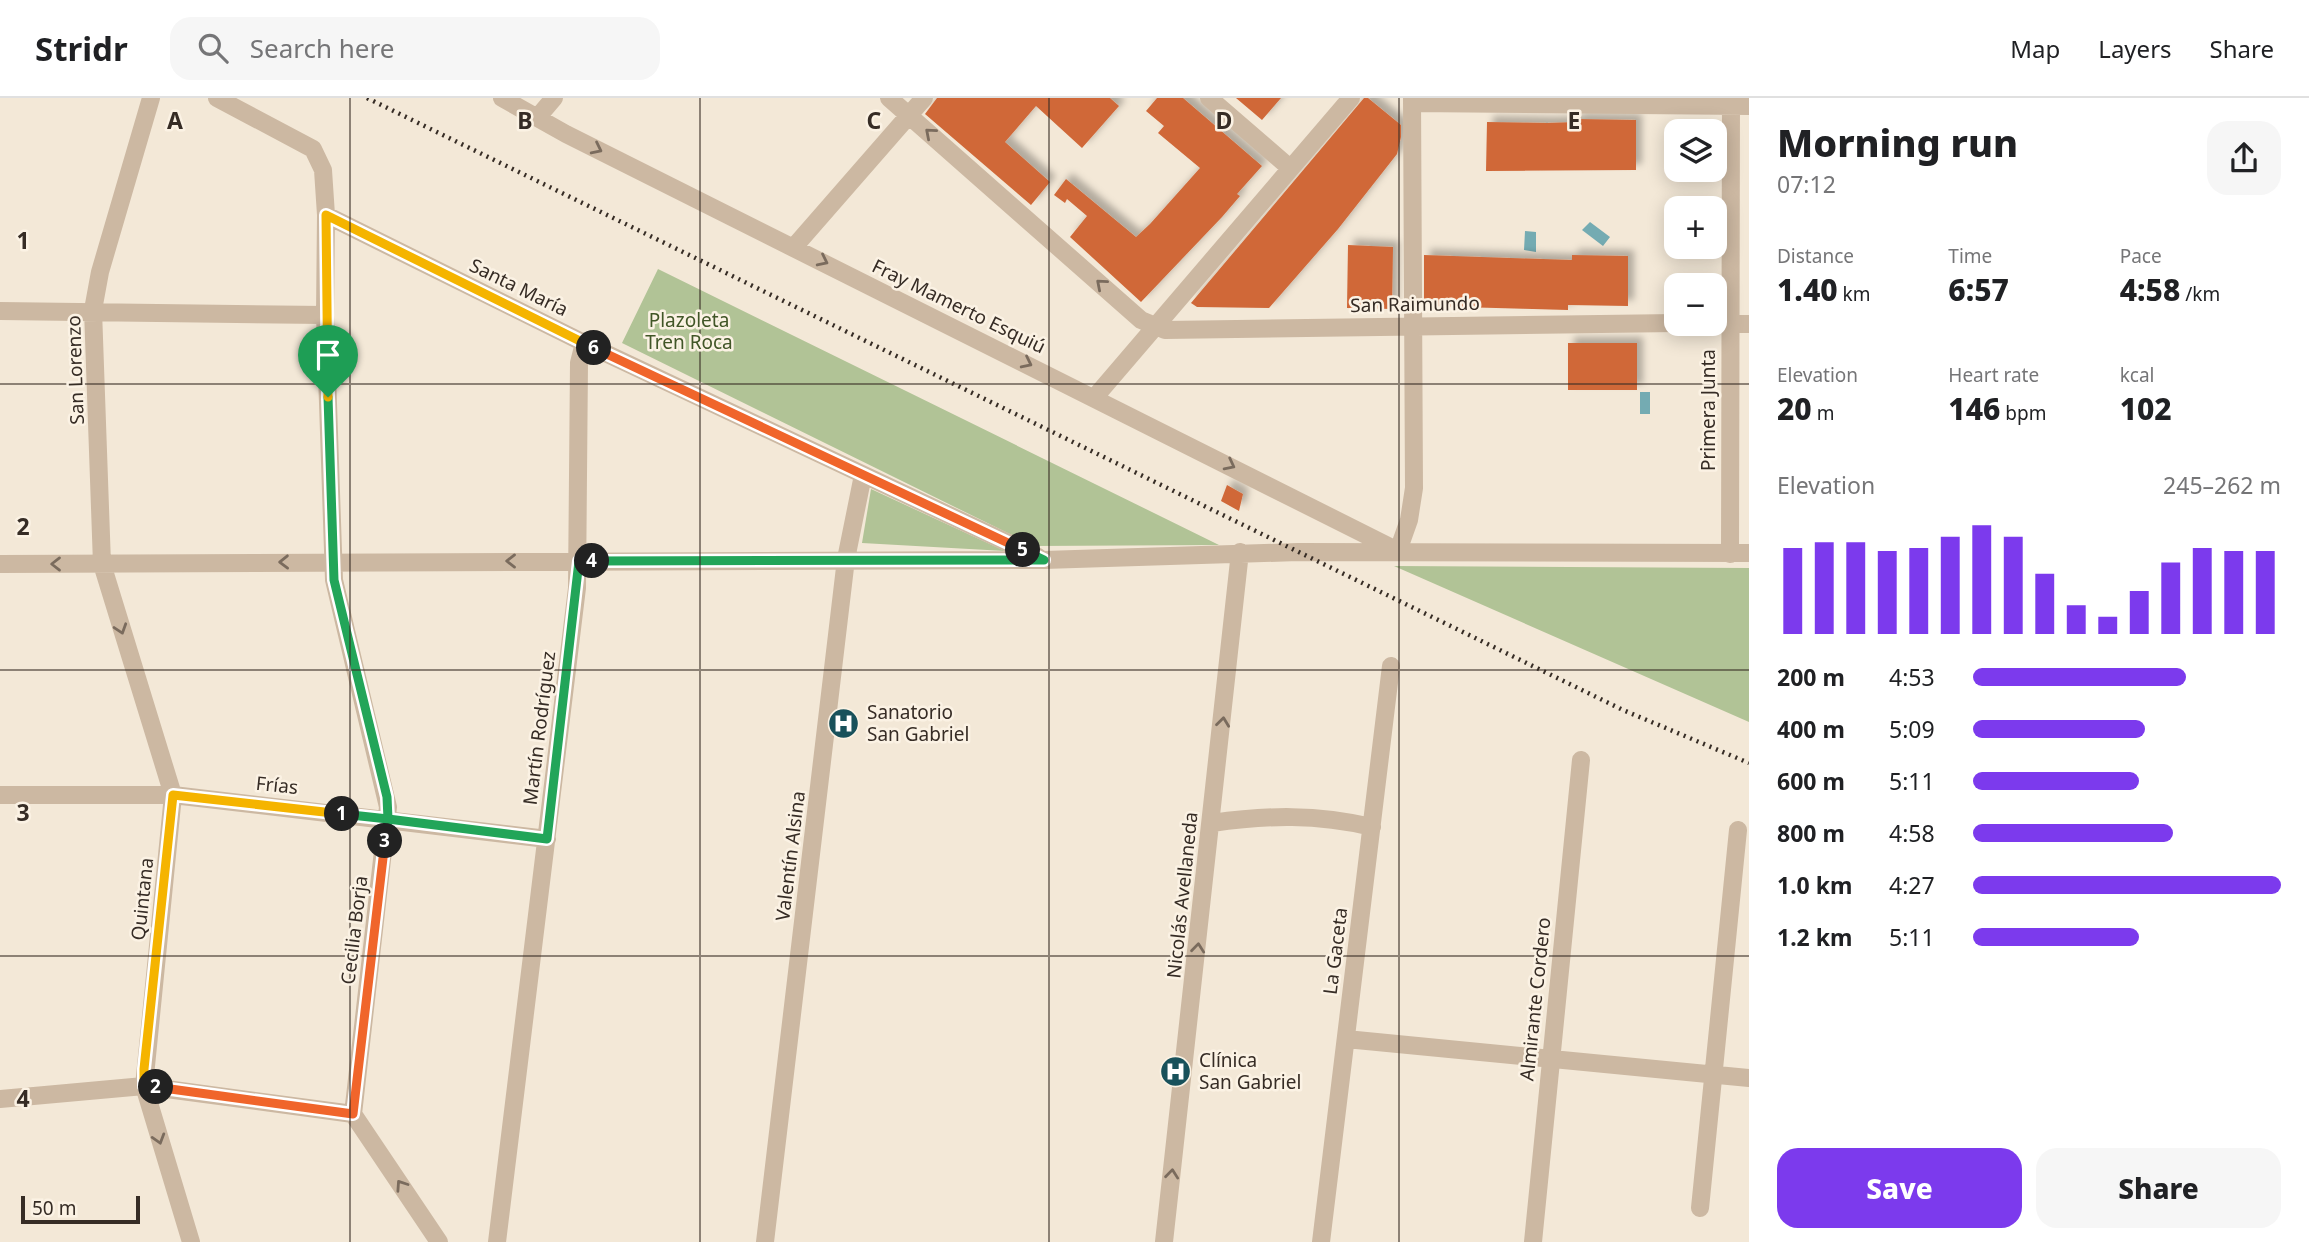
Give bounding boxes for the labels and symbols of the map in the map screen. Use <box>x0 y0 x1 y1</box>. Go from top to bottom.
text: A <box>167 104 183 136</box>
text: B <box>517 104 533 136</box>
text: C <box>867 104 882 136</box>
text: D <box>1216 104 1232 136</box>
text: E <box>1568 104 1580 136</box>
one-way arrow <box>925 129 938 142</box>
one-way arrow <box>590 141 602 155</box>
text: 1 <box>16 224 30 256</box>
street label: Santa María <box>465 252 573 322</box>
one-way arrow <box>816 253 828 267</box>
street label: Fray Mamerto Esquiú <box>868 253 1050 359</box>
one-way arrow <box>1096 280 1109 292</box>
street label: San Raimundo <box>1350 290 1480 318</box>
park label: Plazoleta Tren Roca <box>645 307 733 355</box>
street label: San Lorenzo <box>60 315 90 425</box>
pin <box>298 325 358 397</box>
pin: 6 <box>576 330 612 366</box>
street label: Primera Junta <box>1695 349 1721 471</box>
one-way arrow <box>1020 354 1032 368</box>
one-way arrow <box>1223 457 1235 471</box>
text: 2 <box>16 510 30 542</box>
pin: 5 <box>1006 532 1040 568</box>
pin: 4 <box>574 544 610 578</box>
one-way arrow <box>505 553 516 569</box>
one-way arrow <box>278 554 288 570</box>
one-way arrow <box>50 556 61 572</box>
one-way arrow <box>113 623 127 635</box>
street label: Martín Rodríguez <box>517 650 561 806</box>
place label: Sanatorio San Gabriel <box>867 699 969 747</box>
hospital icon: Sanatorio San Gabriel <box>827 706 861 740</box>
one-way arrow <box>1216 716 1231 728</box>
street label: Frías <box>255 770 299 800</box>
street label: Valentín Alsina <box>769 789 811 923</box>
text: 3 <box>16 796 30 828</box>
pin: 1 <box>324 796 360 832</box>
street label: Nicolás Avellaneda <box>1160 810 1204 980</box>
pin: 3 <box>368 824 402 858</box>
street label: Quintana <box>125 856 159 942</box>
street label: Cecilia Borja <box>334 874 374 986</box>
street label: La Gaceta <box>1317 906 1353 996</box>
street label: Almirante Cordero <box>1513 916 1557 1082</box>
one-way arrow <box>1190 942 1205 954</box>
place label: Clínica San Gabriel <box>1199 1047 1301 1095</box>
hospital icon: Clínica San Gabriel <box>1159 1054 1193 1088</box>
pin: 2 <box>138 1070 174 1104</box>
text: 4 <box>16 1082 30 1114</box>
one-way arrow <box>151 1132 165 1145</box>
one-way arrow <box>1164 1168 1179 1180</box>
one-way arrow <box>397 1180 409 1193</box>
scale bar <box>21 1193 140 1225</box>

